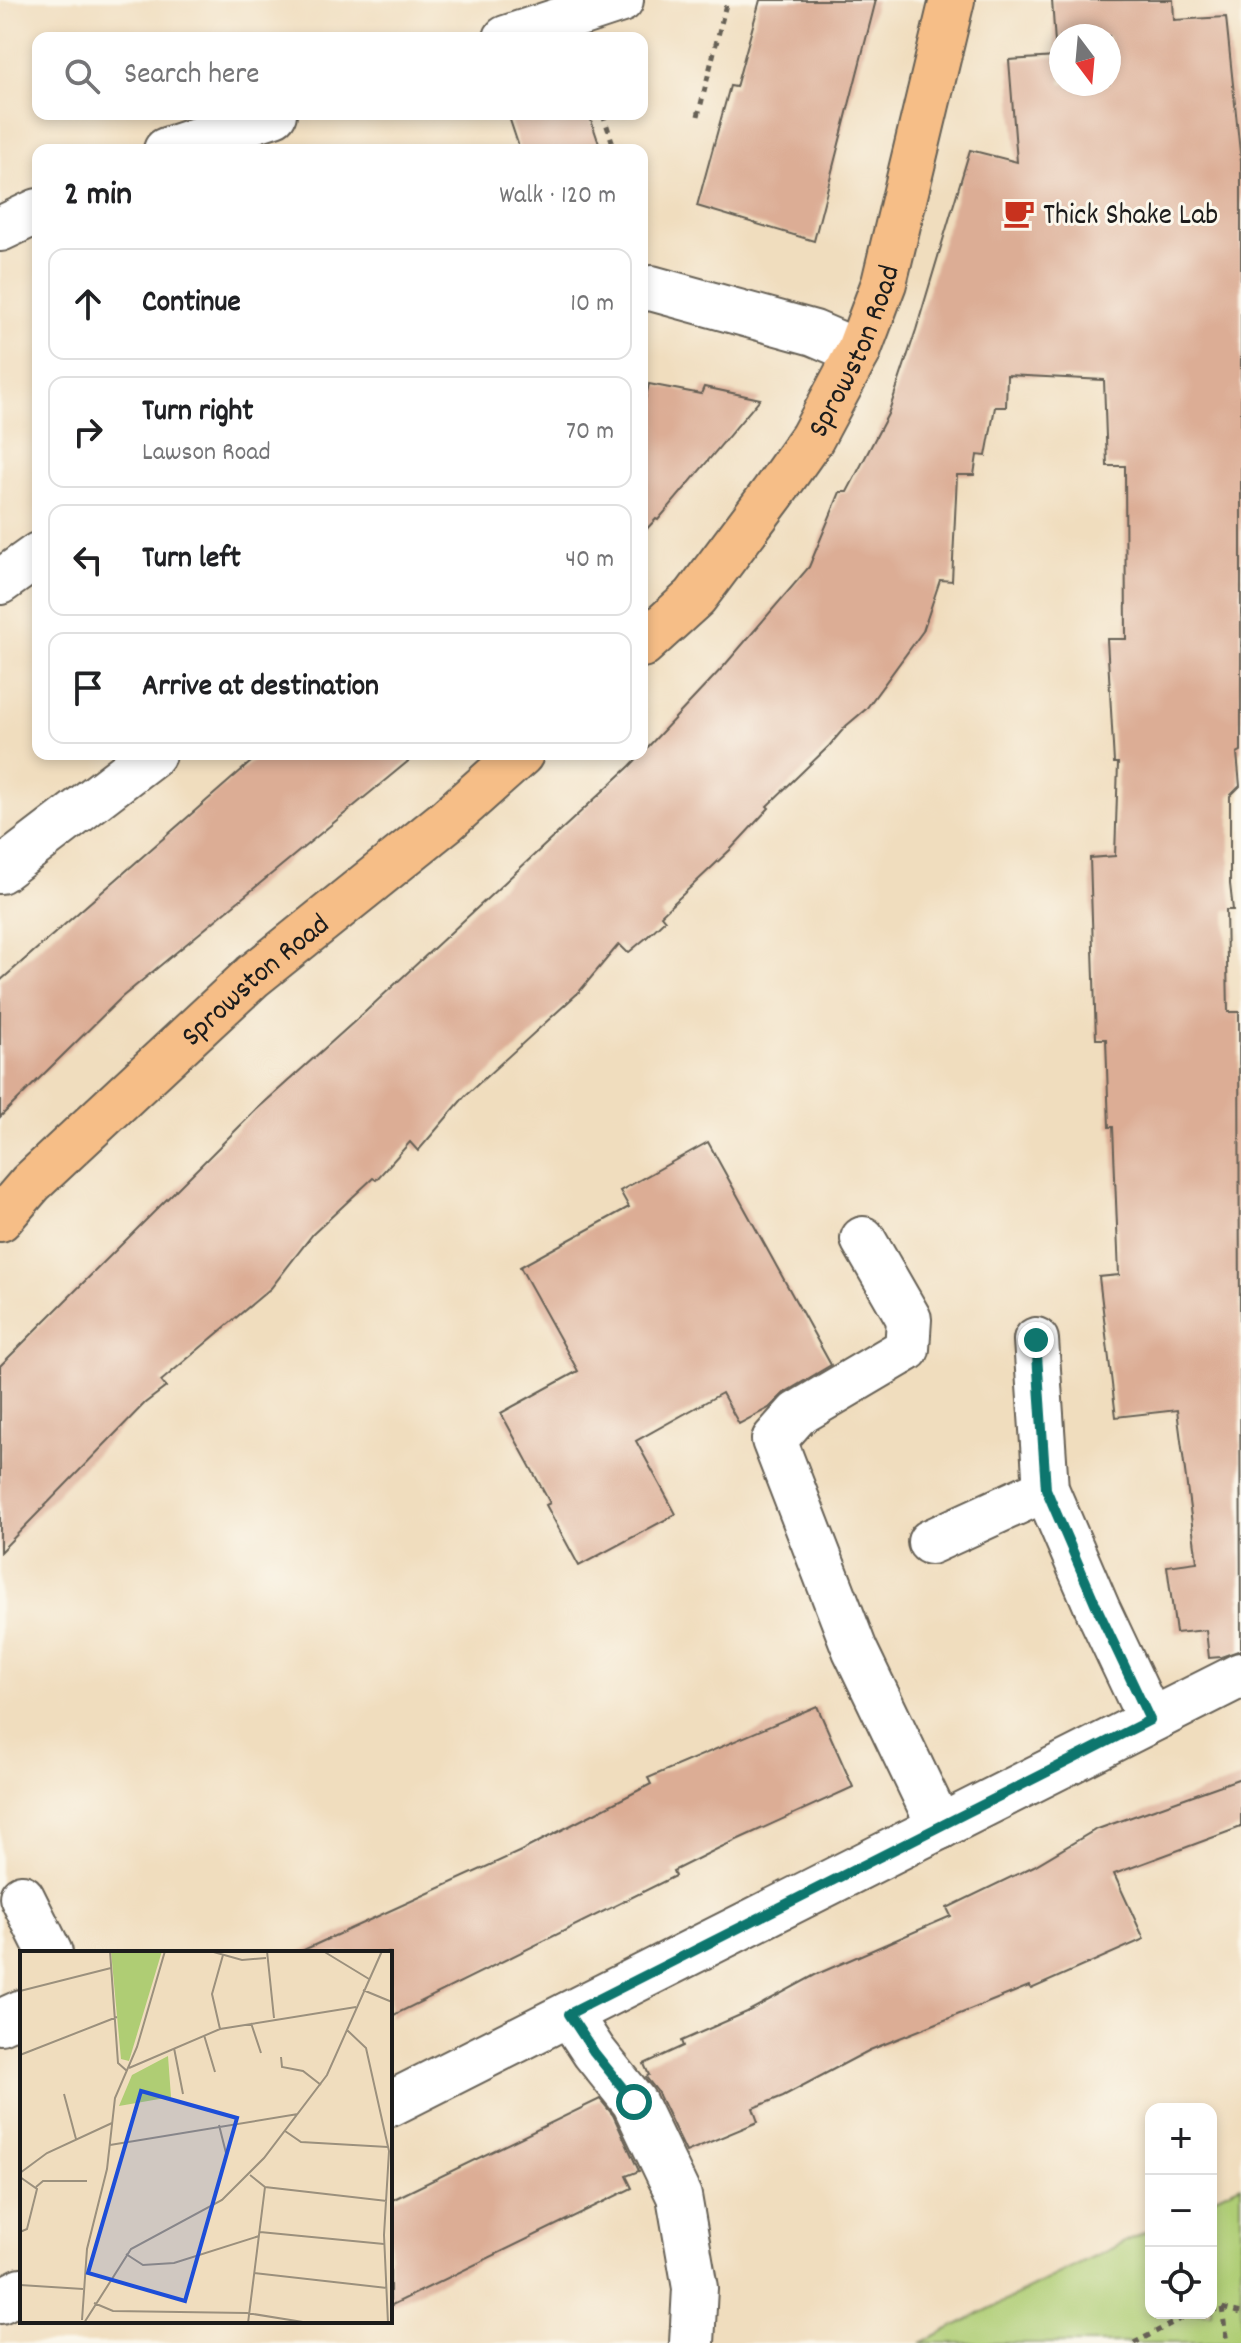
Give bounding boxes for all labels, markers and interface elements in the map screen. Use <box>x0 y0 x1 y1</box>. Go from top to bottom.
north arrow <box>1049 24 1121 96</box>
search box <box>32 32 648 120</box>
icon: search <box>60 54 104 98</box>
text: Search here <box>124 55 260 98</box>
text: 2 min <box>64 172 132 221</box>
text: Walk · 120 m <box>499 178 616 215</box>
cafe icon: Thick Shake Lab <box>1002 196 1036 230</box>
place label: Thick Shake Lab <box>1043 196 1218 239</box>
street label: Sprowston Road <box>799 261 914 446</box>
icon: ahead <box>66 282 110 326</box>
text: Continue <box>142 283 241 326</box>
text: 10 m <box>570 286 614 323</box>
text: Turn right <box>142 392 253 435</box>
icon: right <box>66 410 110 454</box>
text: 70 m <box>566 414 614 451</box>
text: Lawson Road <box>142 435 271 472</box>
icon: left <box>66 538 110 582</box>
text: Turn left <box>142 539 241 582</box>
text: 40 m <box>565 542 614 579</box>
icon: arrive <box>66 666 110 710</box>
text: Arrive at destination <box>142 667 379 710</box>
street label: Sprowston Road <box>173 906 341 1059</box>
route end <box>1018 1322 1054 1358</box>
inset map <box>20 1951 392 2323</box>
route start <box>616 2084 652 2120</box>
map controls <box>1145 2103 1217 2319</box>
button: + <box>1145 2103 1217 2175</box>
button: − <box>1145 2175 1217 2247</box>
button: locate <box>1145 2247 1217 2319</box>

